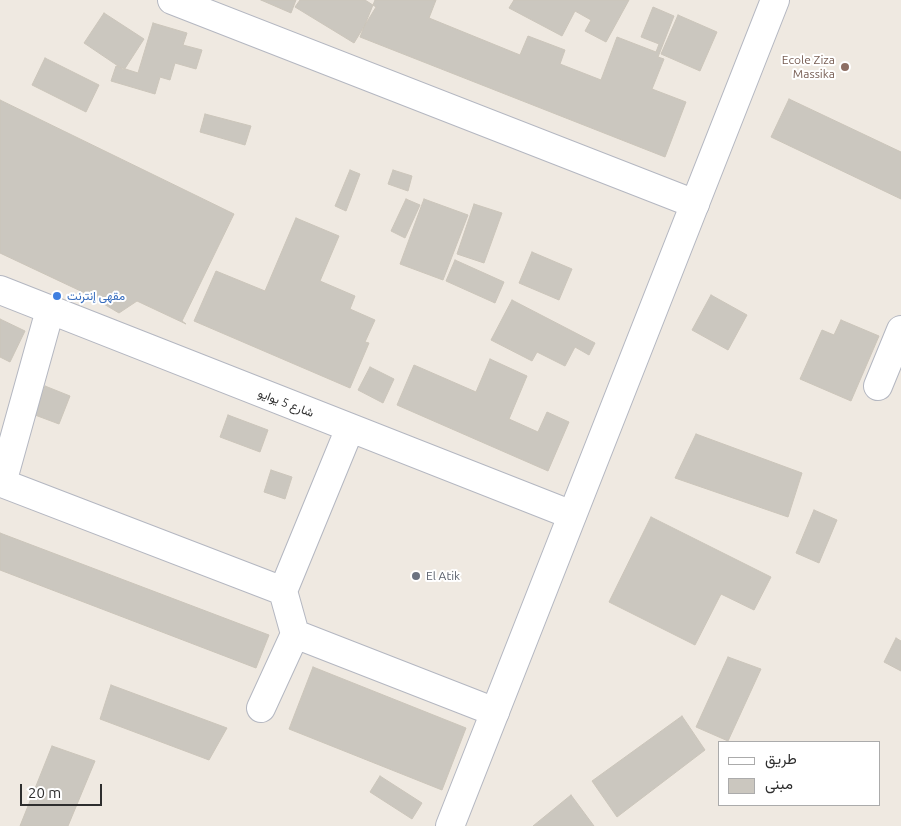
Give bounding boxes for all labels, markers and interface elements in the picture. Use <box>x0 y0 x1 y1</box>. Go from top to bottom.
place label: Ecole Ziza Massika <box>782 53 835 81</box>
marker: Ecole Ziza Massika <box>839 61 851 73</box>
place label: مقهى إنترنت <box>67 289 125 303</box>
marker: مقهى إنترنت <box>51 290 63 302</box>
street label: شارع 5 يوايو <box>256 386 316 420</box>
place label: El Atik <box>426 569 460 583</box>
marker: El Atik <box>410 570 422 582</box>
legend <box>718 741 881 806</box>
text: طريق <box>765 750 797 767</box>
scale bar <box>22 774 105 806</box>
text: مبنى <box>765 775 793 792</box>
text: 20 m <box>28 784 61 801</box>

